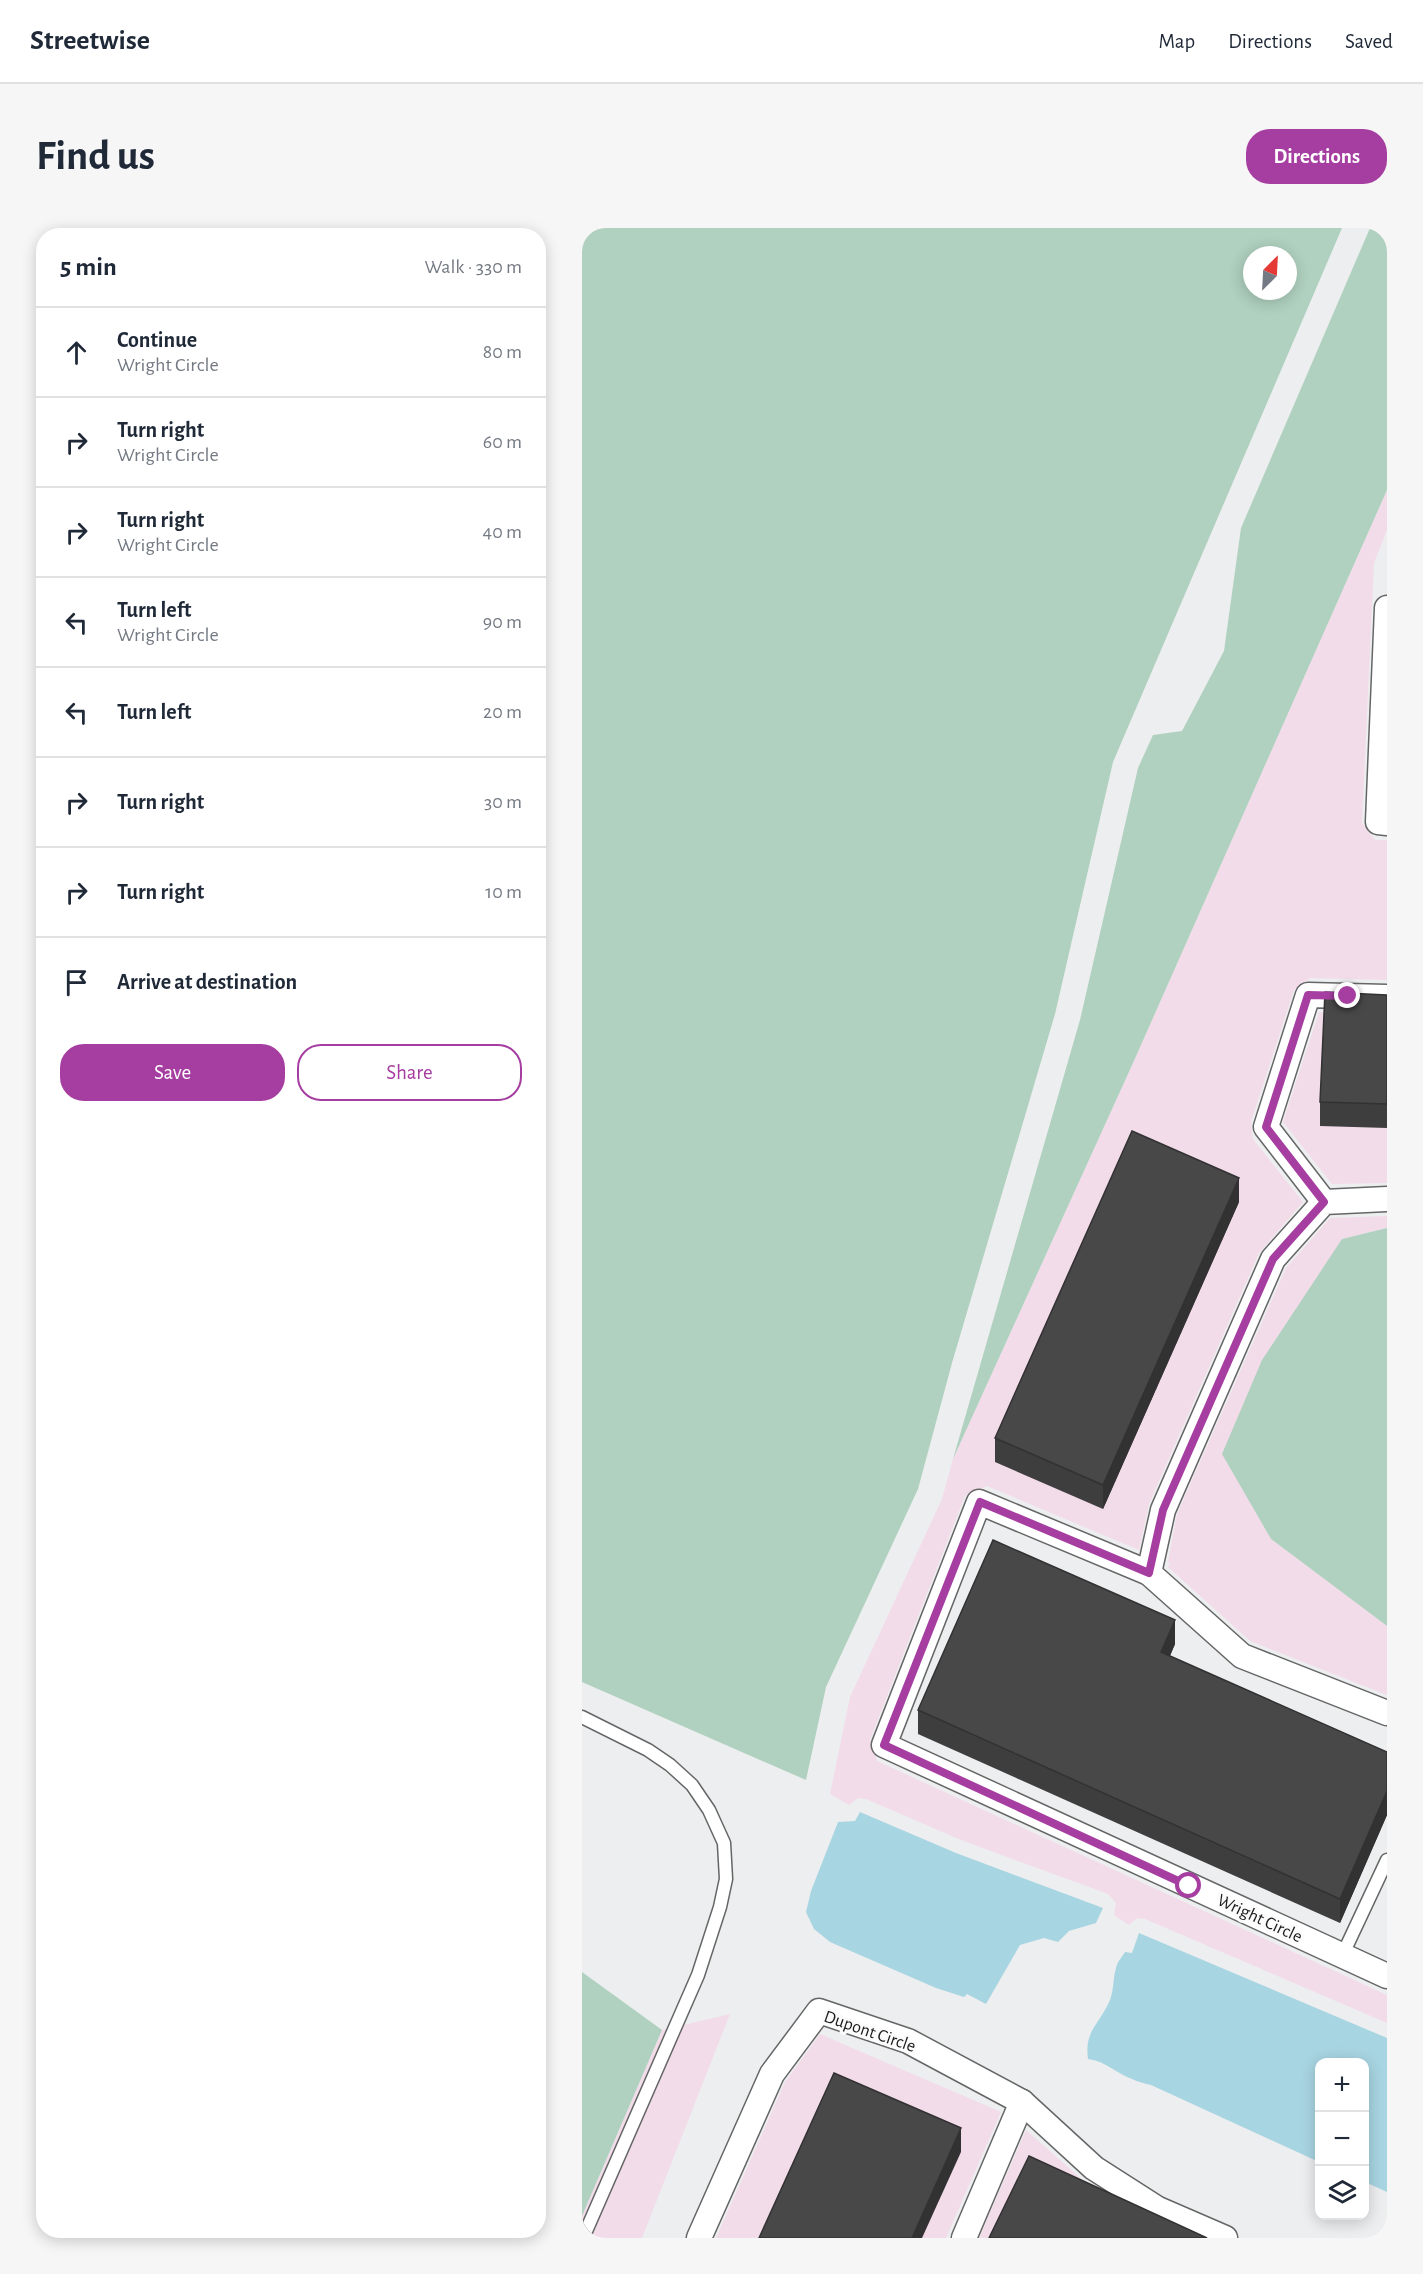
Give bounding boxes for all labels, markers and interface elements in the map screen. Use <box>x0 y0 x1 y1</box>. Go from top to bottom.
text: Streetwise <box>30 27 150 55</box>
text: Map <box>1159 31 1195 52</box>
text: Directions <box>1228 31 1312 52</box>
text: Saved <box>1345 31 1393 52</box>
button: Directions <box>1246 129 1387 184</box>
text: Find us <box>36 135 155 177</box>
north arrow <box>1243 246 1297 300</box>
text: 5 min <box>60 254 117 280</box>
text: Walk · 330 m <box>424 257 522 277</box>
text: Continue <box>117 329 197 351</box>
icon: ahead <box>60 336 93 369</box>
text: 80 m <box>483 342 522 362</box>
text: Wright Circle <box>117 355 219 375</box>
text: Turn right <box>117 419 204 441</box>
icon: right <box>60 426 93 459</box>
text: 60 m <box>483 432 522 452</box>
text: Wright Circle <box>117 445 219 465</box>
text: Turn right <box>117 509 204 531</box>
icon: right <box>60 516 93 549</box>
text: 40 m <box>483 522 522 542</box>
text: Wright Circle <box>117 535 219 555</box>
text: Turn left <box>117 599 191 621</box>
icon: left <box>60 606 93 639</box>
text: 90 m <box>483 612 522 632</box>
text: Wright Circle <box>117 625 219 645</box>
icon: left <box>60 696 93 729</box>
text: Turn left <box>117 701 191 723</box>
text: 20 m <box>483 702 522 722</box>
icon: right <box>60 786 93 819</box>
text: Turn right <box>117 791 204 813</box>
text: 30 m <box>484 792 522 812</box>
icon: right <box>60 876 93 909</box>
text: Turn right <box>117 881 204 903</box>
text: 10 m <box>485 882 522 902</box>
icon: arrive <box>60 966 93 999</box>
text: Arrive at destination <box>117 971 297 993</box>
route end <box>1334 982 1360 1008</box>
button: Save <box>60 1044 285 1101</box>
button: Share <box>297 1044 522 1101</box>
route start <box>1175 1872 1201 1898</box>
street label: Wright Circle <box>1214 1891 1305 1946</box>
street label: Dupont Circle <box>821 2008 918 2056</box>
map controls <box>1315 2058 1369 2220</box>
button: + <box>1315 2058 1369 2112</box>
button: − <box>1315 2112 1369 2166</box>
button: layers <box>1315 2166 1369 2220</box>

